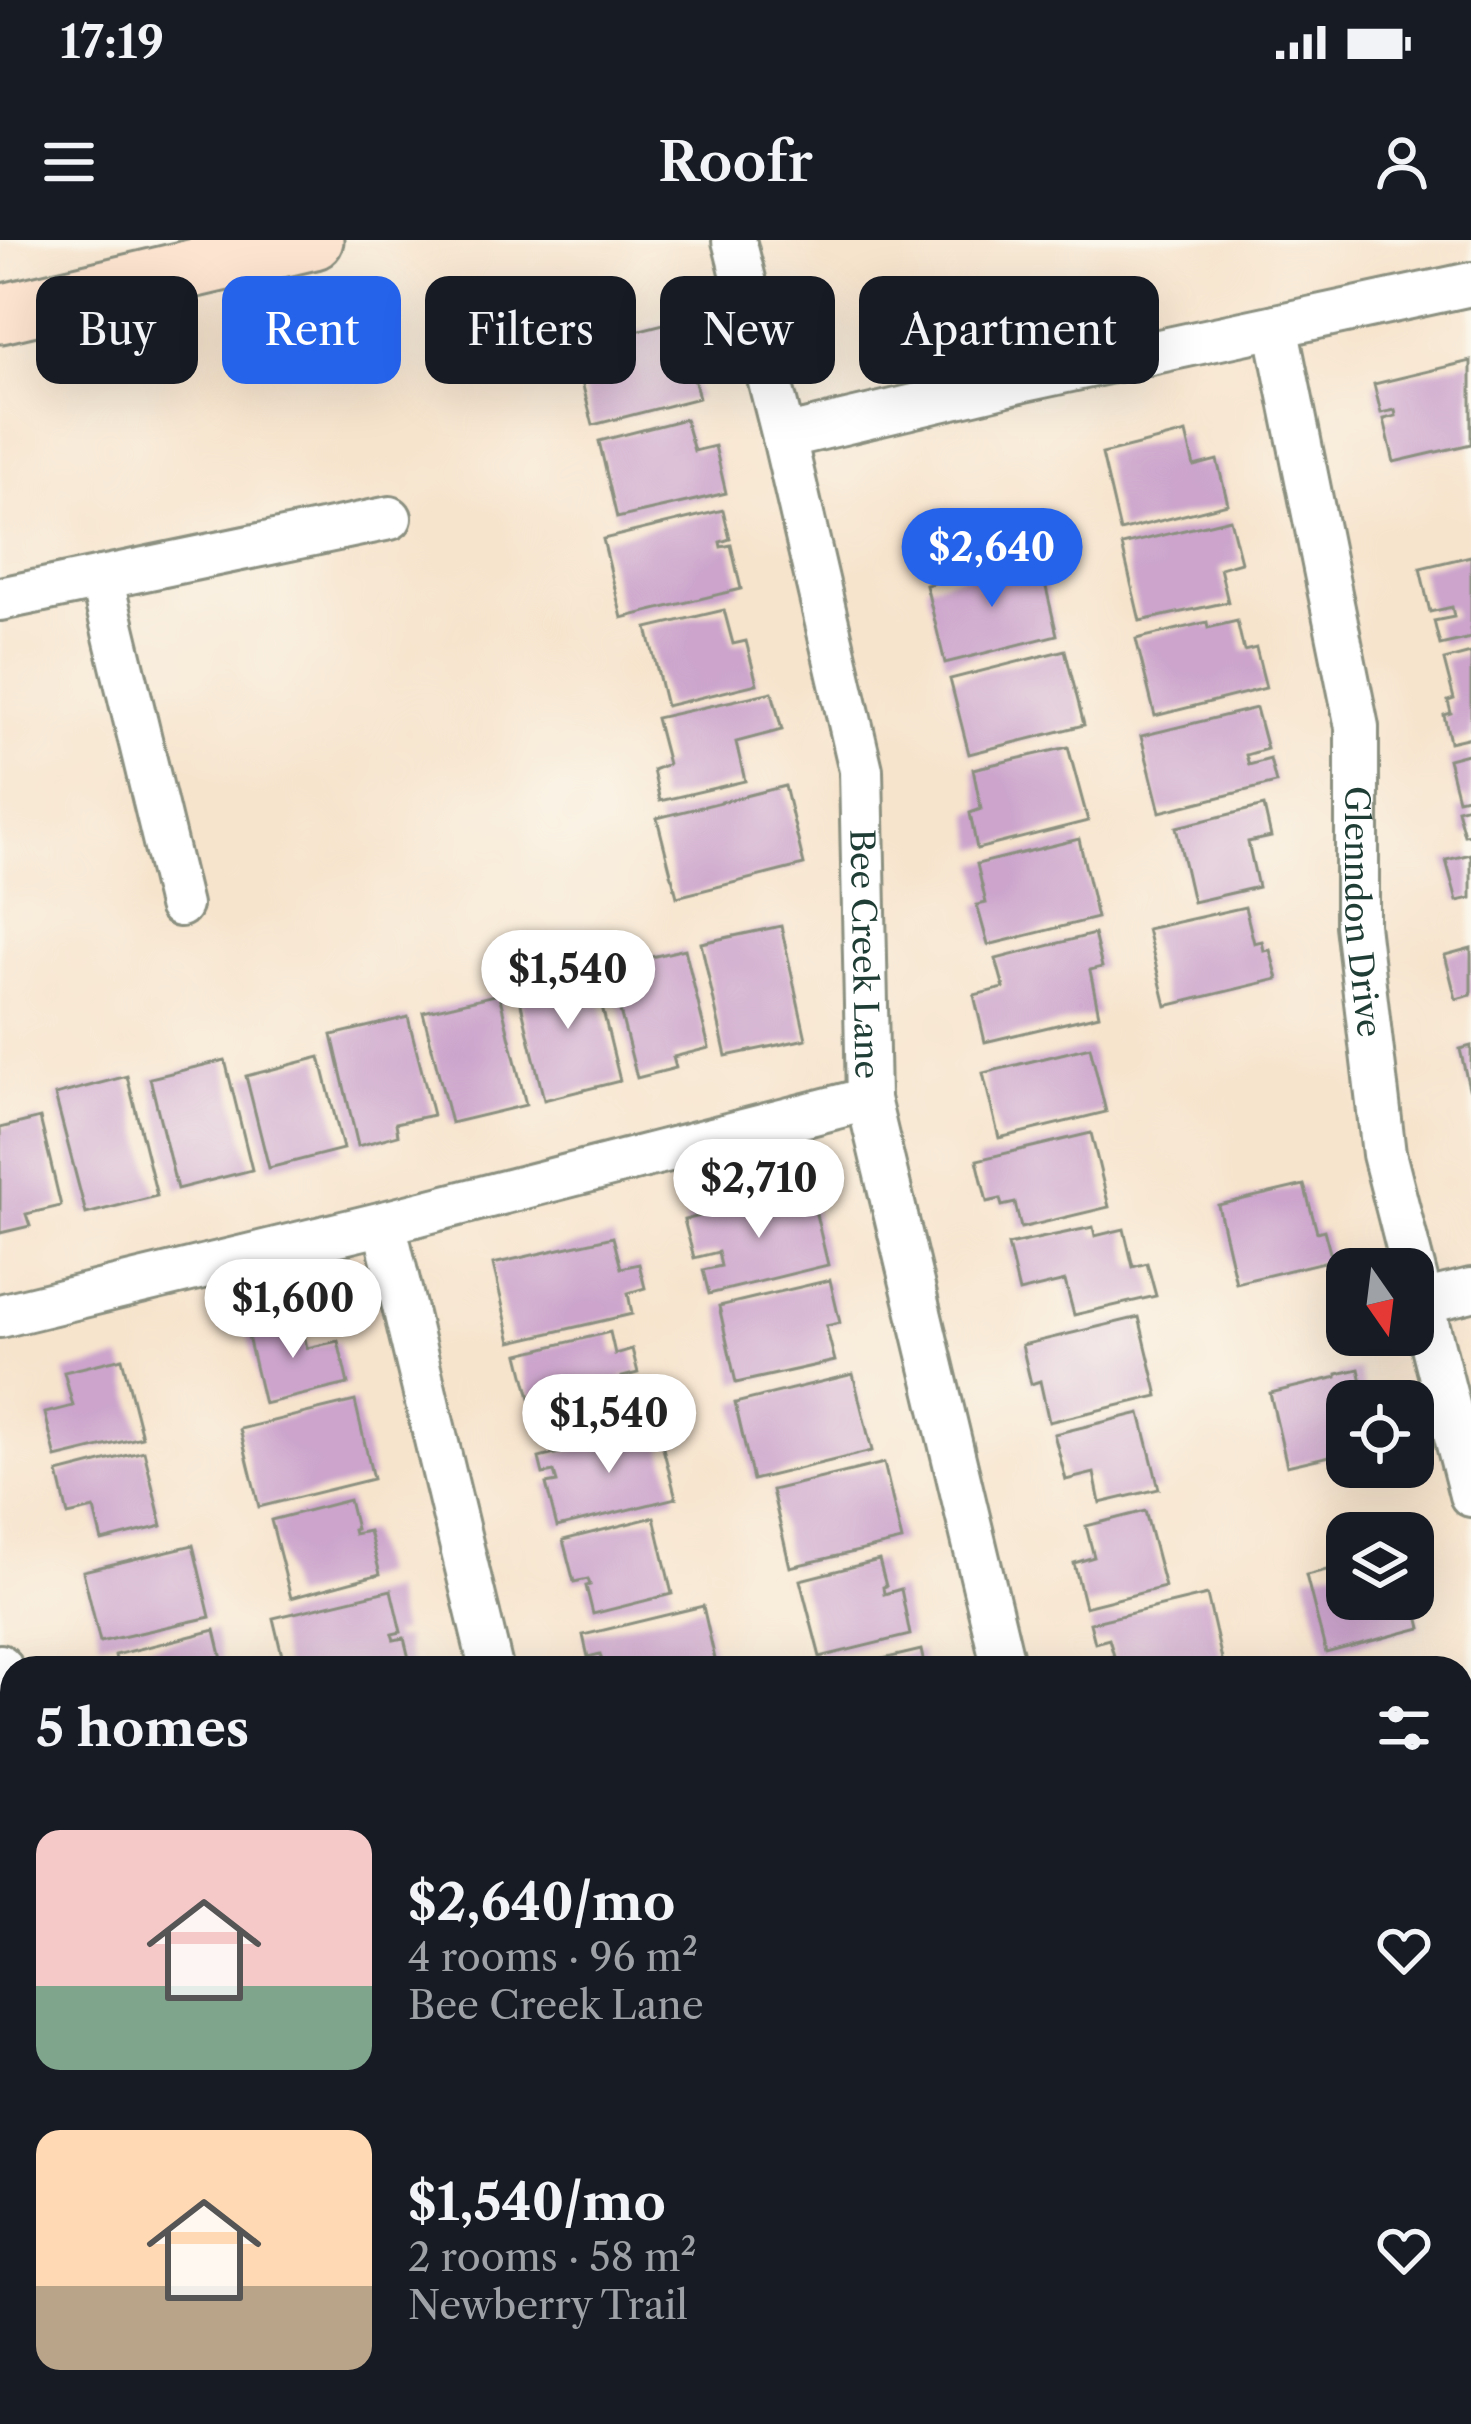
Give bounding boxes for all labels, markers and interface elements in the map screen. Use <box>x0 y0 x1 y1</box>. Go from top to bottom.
text: 17:19 <box>60 14 164 70</box>
icon: menu <box>36 129 102 195</box>
text: Roofr <box>658 129 813 195</box>
icon: person <box>1369 129 1435 195</box>
chip: Buy <box>36 276 198 384</box>
chip: Rent <box>222 276 401 384</box>
chip: Filters <box>425 276 636 384</box>
chip: New <box>660 276 835 384</box>
chip: Apartment <box>859 276 1159 384</box>
pin: $2,640 <box>894 508 1090 610</box>
text: $2,640 <box>929 523 1055 571</box>
street label: Glenndon Drive <box>1336 786 1390 1039</box>
street label: Bee Creek Lane <box>841 828 888 1079</box>
pin: $1,540 <box>470 930 666 1032</box>
text: $1,540 <box>508 945 628 993</box>
pin: $2,710 <box>661 1139 857 1241</box>
text: $2,710 <box>700 1154 818 1202</box>
north arrow <box>1326 1248 1434 1356</box>
map controls <box>1326 1248 1434 1620</box>
pin: $1,600 <box>195 1259 391 1361</box>
text: $1,600 <box>231 1274 355 1322</box>
pin: $1,540 <box>511 1374 707 1476</box>
button: locate <box>1326 1380 1434 1488</box>
text: $1,540 <box>549 1389 669 1437</box>
button: layers <box>1326 1512 1434 1620</box>
icon: filters <box>1371 1695 1437 1761</box>
text: 5 homes <box>36 1697 249 1759</box>
text: $2,640/mo <box>408 1871 675 1933</box>
icon: home <box>132 1878 276 2022</box>
icon: heart <box>1371 1917 1437 1983</box>
text: 4 rooms · 96 m² <box>408 1933 698 1981</box>
text: Bee Creek Lane <box>408 1981 703 2029</box>
text: $1,540/mo <box>408 2171 666 2233</box>
icon: home <box>132 2178 276 2322</box>
icon: heart <box>1371 2217 1437 2283</box>
text: 2 rooms · 58 m² <box>408 2233 697 2281</box>
text: Newberry Trail <box>408 2281 688 2329</box>

